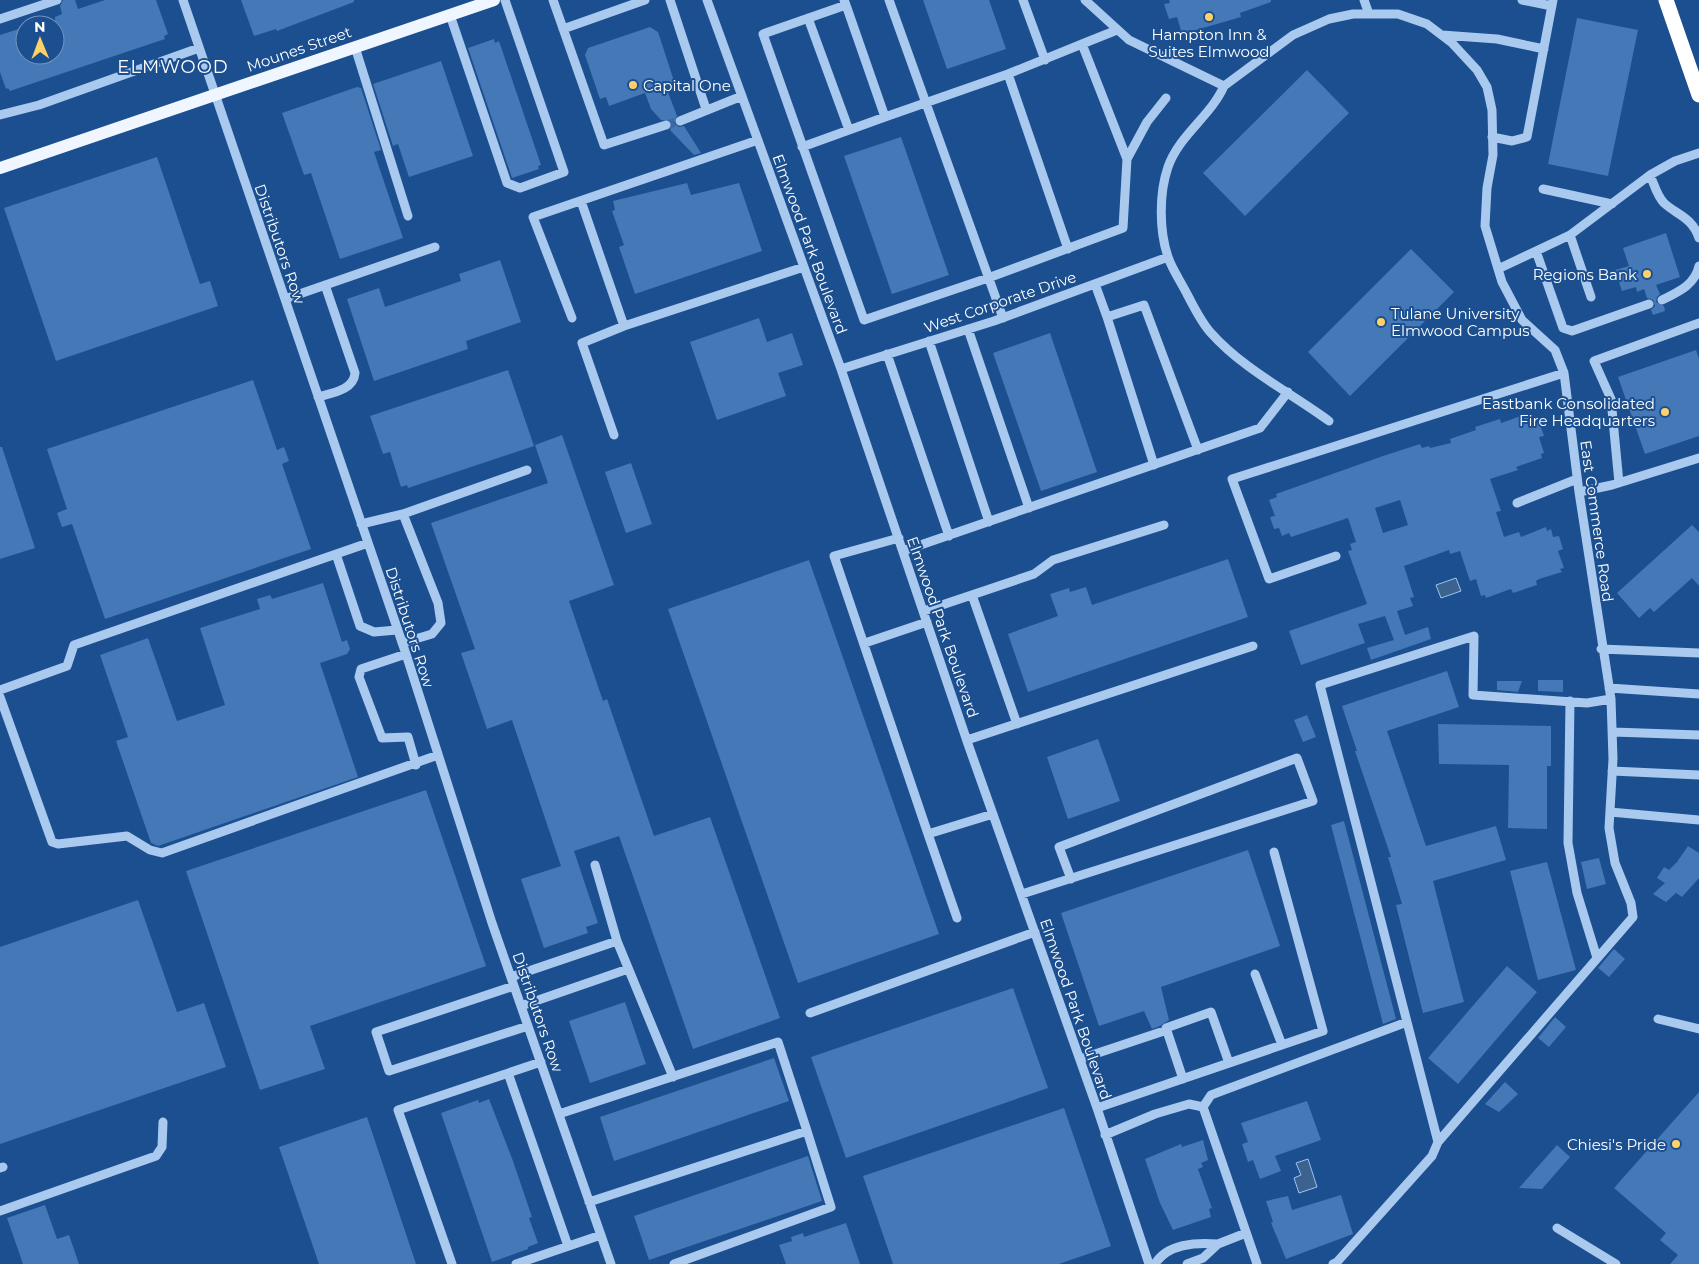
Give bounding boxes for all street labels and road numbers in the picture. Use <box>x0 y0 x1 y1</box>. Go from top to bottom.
street label: Mounes Street <box>244 22 354 76</box>
street label: Elmwood Park Boulevard <box>769 151 851 337</box>
street label: Distributors Row <box>251 181 310 307</box>
street label: West Corporate Drive <box>921 267 1079 337</box>
street label: East Commerce Road <box>1576 439 1618 603</box>
street label: Elmwood Park Boulevard <box>903 534 983 720</box>
street label: Distributors Row <box>382 564 439 690</box>
street label: Elmwood Park Boulevard <box>1036 916 1116 1102</box>
street label: Distributors Row <box>509 949 568 1075</box>

